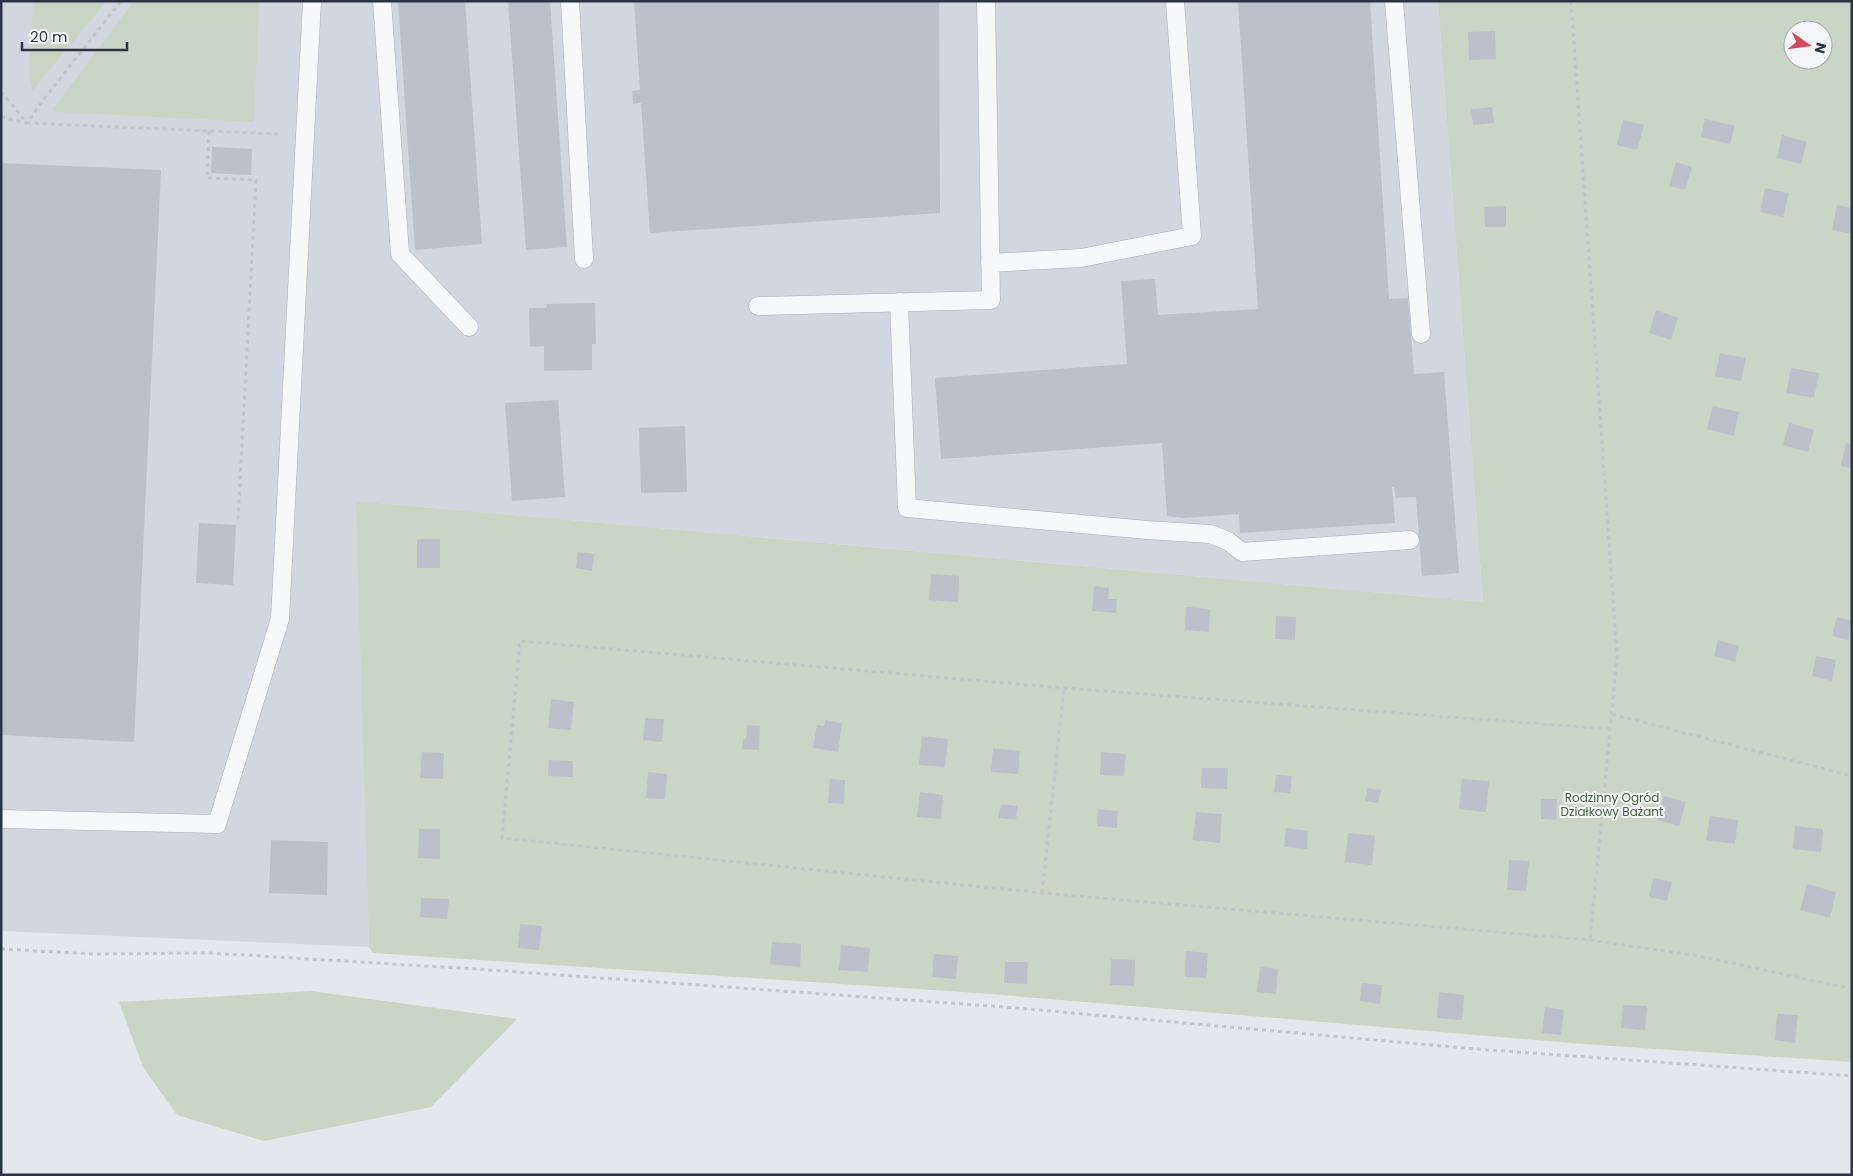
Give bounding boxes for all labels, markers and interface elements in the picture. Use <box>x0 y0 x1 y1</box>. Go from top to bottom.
scale bar <box>22 20 128 52</box>
north arrow <box>1783 20 1833 70</box>
text: 20 m <box>30 26 68 47</box>
text: N <box>1810 41 1832 56</box>
park label: Rodzinny Ogród Działkowy Bażant <box>1561 789 1663 820</box>

